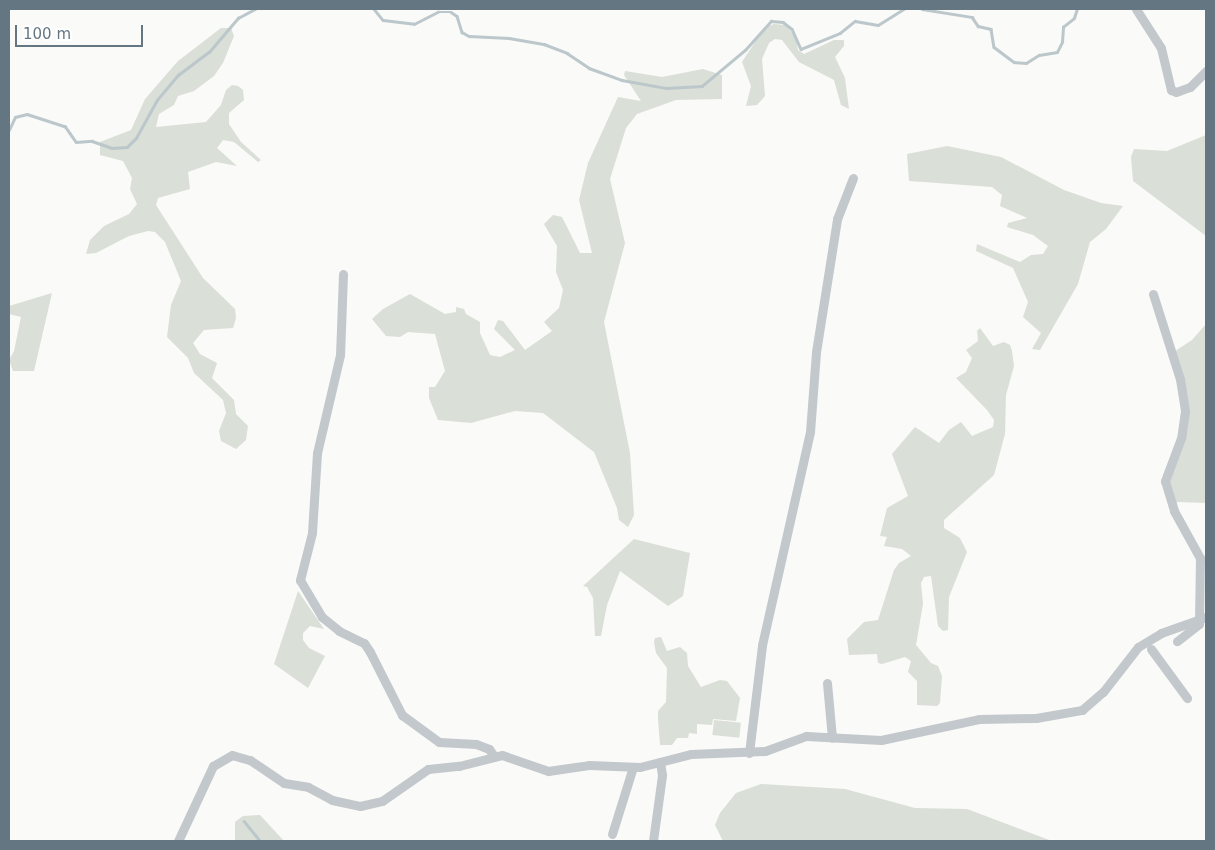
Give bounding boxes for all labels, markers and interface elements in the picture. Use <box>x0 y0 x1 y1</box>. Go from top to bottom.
scale bar <box>18 15 145 47</box>
text: 100 m <box>23 25 71 43</box>

